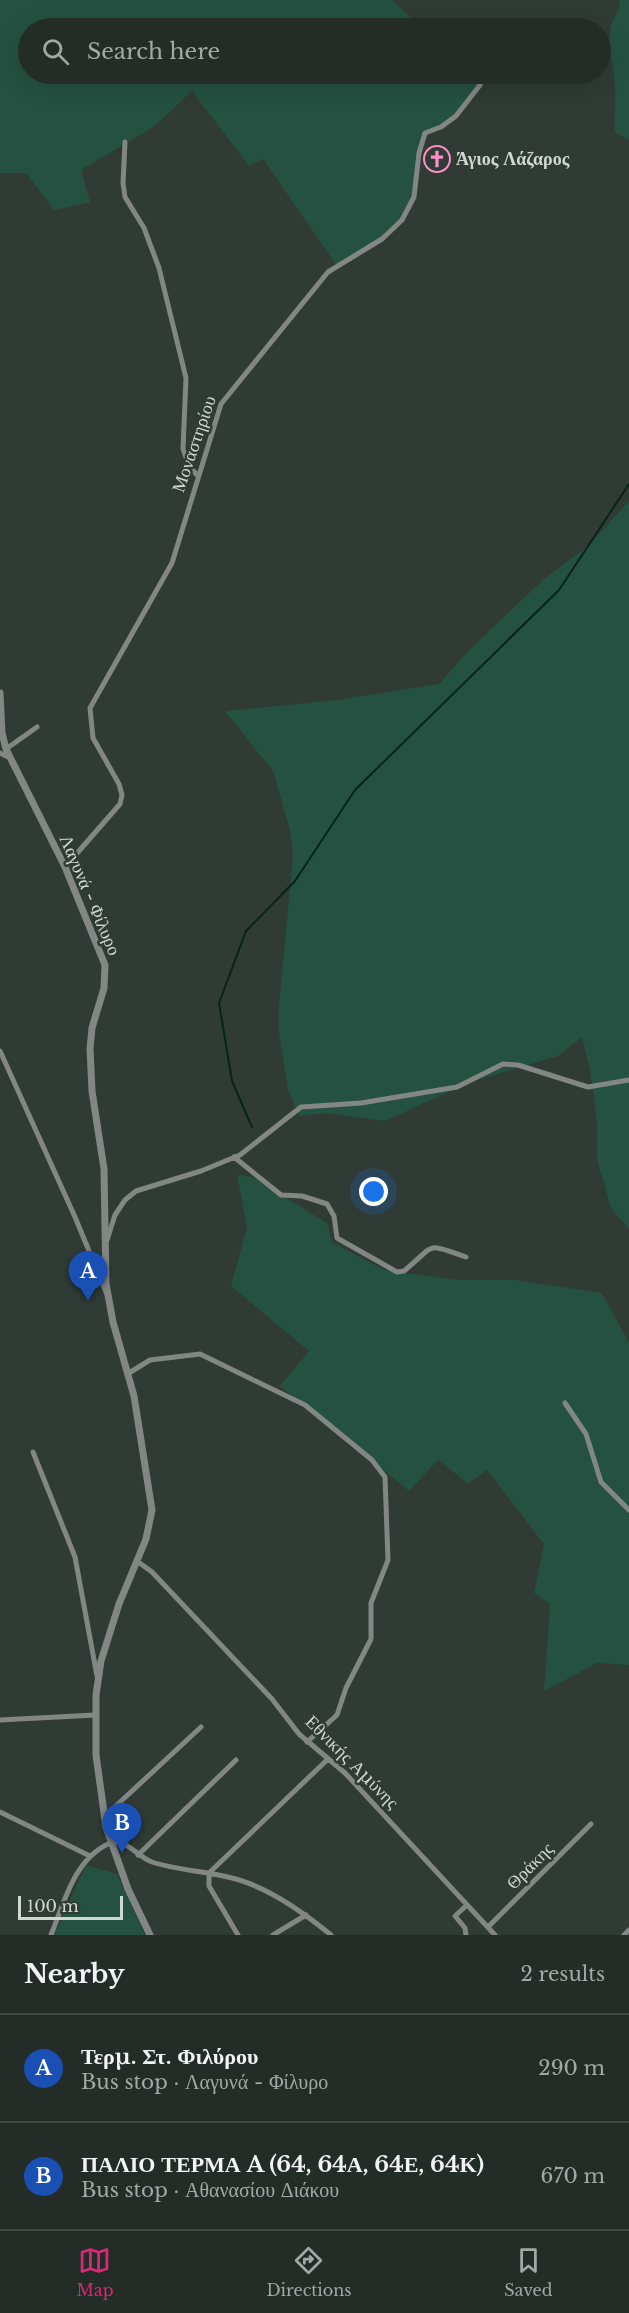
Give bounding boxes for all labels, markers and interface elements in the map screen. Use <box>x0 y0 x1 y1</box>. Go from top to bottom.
search box <box>18 18 611 84</box>
icon: search <box>39 35 72 68</box>
text: Search here <box>87 38 220 65</box>
church icon: Άγιος Λάζαρος <box>422 144 452 174</box>
place label: Άγιος Λάζαρος <box>456 148 570 170</box>
street label: Μοναστηρίου <box>167 393 221 495</box>
street label: Λαγυνά - Φίλυρο <box>55 831 125 959</box>
your location <box>359 1177 388 1206</box>
pin: A <box>68 1252 107 1301</box>
street label: Εθνικής Αμύνης <box>301 1711 403 1813</box>
pin: B <box>102 1804 142 1853</box>
street label: Θράκης <box>502 1838 558 1894</box>
scale bar <box>18 1893 123 1920</box>
text: 100 m <box>27 1896 79 1916</box>
text: Nearby <box>24 1958 125 1990</box>
text: 2 results <box>521 1962 605 1986</box>
text: Τερμ. Στ. Φιλύρου <box>81 2043 258 2070</box>
text: A <box>35 2056 52 2080</box>
text: 290 m <box>538 2056 605 2080</box>
text: Bus stop · Λαγυνά - Φίλυρο <box>81 2070 328 2094</box>
text: ΠΑΛΙΟ ΤΕΡΜΑ A (64, 64Α, 64Ε, 64Κ) <box>81 2151 484 2178</box>
text: B <box>36 2164 51 2188</box>
text: 670 m <box>541 2164 605 2188</box>
text: Bus stop · Αθανασίου Διάκου <box>81 2178 339 2202</box>
tab: Map <box>76 2244 114 2300</box>
tab: Directions <box>266 2244 351 2300</box>
tab: Saved <box>504 2244 553 2300</box>

